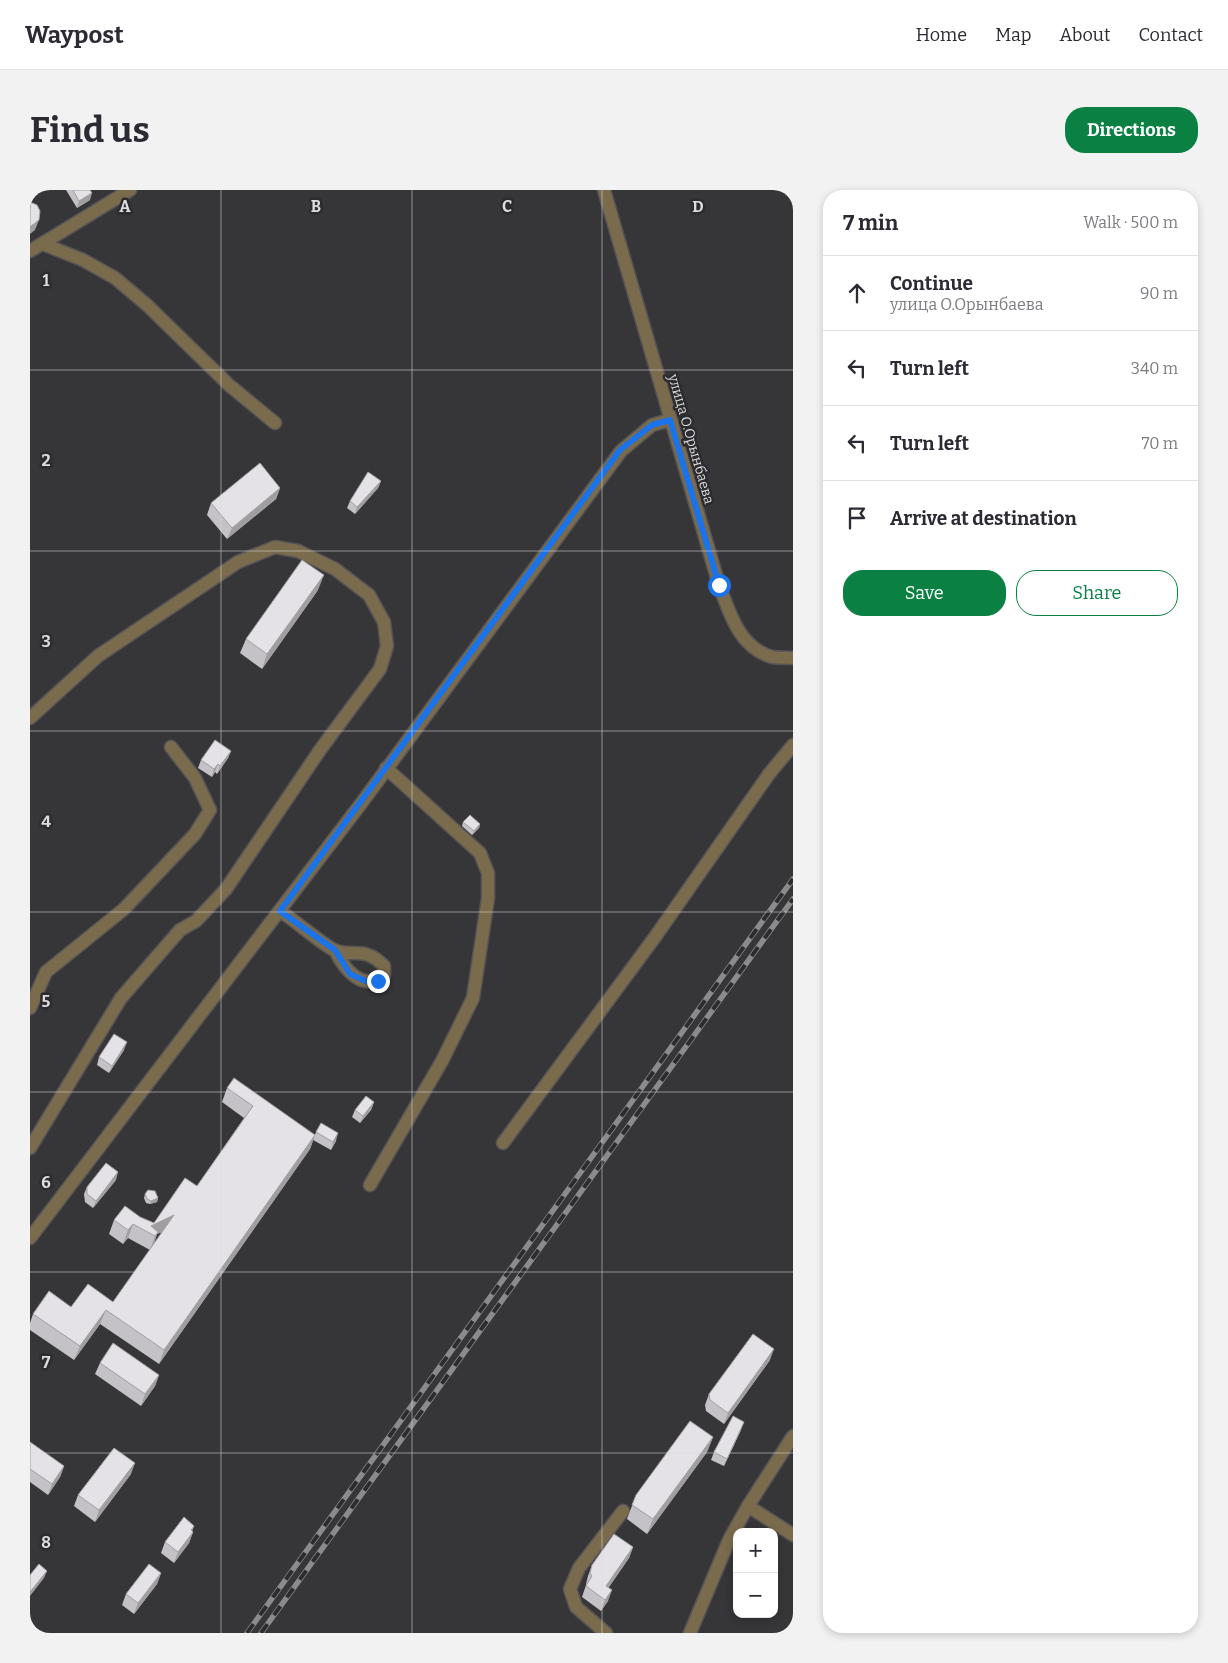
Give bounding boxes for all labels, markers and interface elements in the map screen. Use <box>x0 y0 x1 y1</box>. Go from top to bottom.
text: Waypost <box>25 21 124 49</box>
text: Home <box>916 24 967 46</box>
text: Map <box>995 24 1031 46</box>
text: About <box>1059 24 1110 46</box>
text: Contact <box>1138 24 1203 46</box>
button: Directions <box>1065 107 1198 153</box>
text: Find us <box>30 109 150 151</box>
text: A <box>119 197 131 216</box>
text: B <box>311 197 321 216</box>
text: C <box>502 197 512 216</box>
text: D <box>692 197 704 216</box>
text: 7 min <box>843 210 898 236</box>
text: Walk · 500 m <box>1083 213 1178 232</box>
text: 1 <box>43 271 50 290</box>
text: Continue <box>890 272 973 295</box>
icon: ahead <box>843 279 871 307</box>
text: 90 m <box>1140 284 1178 303</box>
text: улица О.Орынбаева <box>890 295 1044 314</box>
icon: left <box>843 354 871 382</box>
text: Turn left <box>890 357 969 380</box>
text: 340 m <box>1131 359 1178 378</box>
street label: улица О.Орынбаева <box>664 371 718 506</box>
icon: left <box>843 429 871 457</box>
text: Turn left <box>890 432 969 455</box>
text: 70 m <box>1142 434 1178 453</box>
text: 2 <box>41 451 51 470</box>
icon: arrive <box>843 504 871 532</box>
text: Arrive at destination <box>890 507 1077 530</box>
button: Save <box>843 570 1006 616</box>
button: Share <box>1016 570 1178 616</box>
route start <box>708 574 731 597</box>
text: 3 <box>41 632 51 651</box>
text: 4 <box>41 812 51 831</box>
route end <box>367 970 390 993</box>
text: 5 <box>42 992 51 1011</box>
text: 6 <box>41 1173 51 1192</box>
text: 7 <box>42 1353 51 1372</box>
map controls <box>733 1528 778 1618</box>
button: + <box>733 1528 778 1573</box>
text: 8 <box>41 1533 51 1552</box>
button: − <box>733 1573 778 1618</box>

